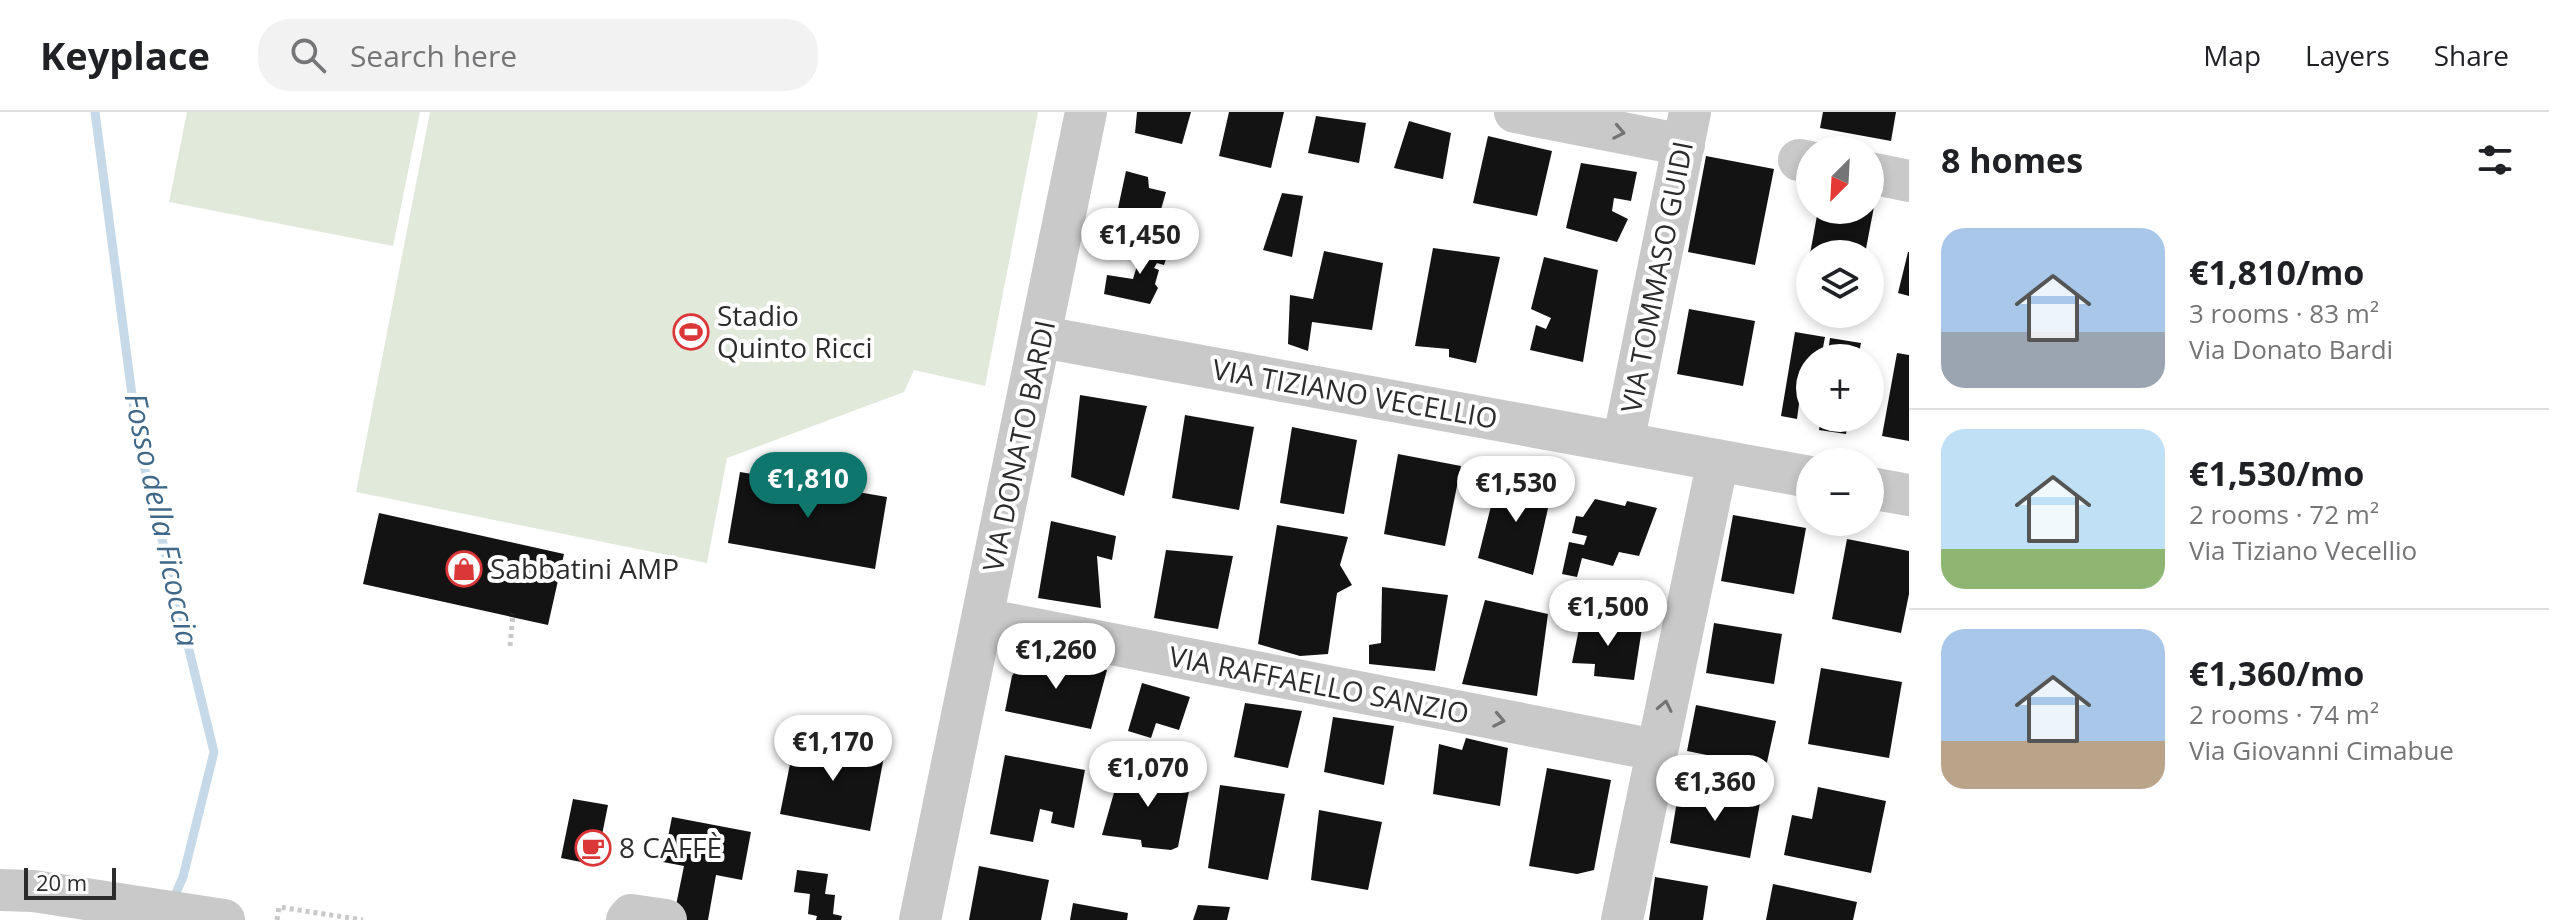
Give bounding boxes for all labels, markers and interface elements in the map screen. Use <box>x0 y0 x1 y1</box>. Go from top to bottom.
search box <box>258 19 818 91</box>
text: Keyplace <box>40 29 210 81</box>
icon: search <box>286 33 330 77</box>
text: Search here <box>350 35 517 76</box>
text: Map <box>2203 36 2261 74</box>
text: Layers <box>2305 36 2390 74</box>
text: Share <box>2434 36 2509 74</box>
one-way arrow <box>1611 123 1625 140</box>
north arrow <box>1796 136 1884 224</box>
map controls <box>1796 136 1884 536</box>
text: 8 homes <box>1941 137 2083 183</box>
street label: VIA TOMMASO GUIDI <box>1611 138 1701 416</box>
icon: filters <box>2473 138 2517 182</box>
pin: €1,450 <box>1075 208 1205 276</box>
text: €1,450 <box>1099 216 1181 252</box>
button: layers <box>1796 240 1884 328</box>
text: €1,810/mo <box>2189 249 2364 295</box>
icon: home <box>2005 260 2101 356</box>
text: 3 rooms · 83 m² <box>2189 295 2379 331</box>
place label: Stadio Quinto Ricci <box>717 296 873 366</box>
sports icon: Stadio Quinto Ricci <box>672 313 710 351</box>
street label: VIA DONATO BARDI <box>973 317 1063 575</box>
text: Via Donato Bardi <box>2189 331 2393 367</box>
button: + <box>1796 344 1884 432</box>
street label: VIA TIZIANO VECELLIO <box>1210 349 1501 437</box>
water label: Fosso della Ficoccia <box>116 389 209 650</box>
button: − <box>1796 448 1884 536</box>
text: €1,530/mo <box>2189 450 2364 496</box>
pin: €1,810 <box>743 452 873 520</box>
pin: €1,530 <box>1451 456 1581 524</box>
text: €1,810 <box>767 460 849 496</box>
icon: home <box>2005 461 2101 557</box>
text: €1,530 <box>1475 464 1557 500</box>
text: 2 rooms · 72 m² <box>2189 496 2379 532</box>
text: Via Tiziano Vecellio <box>2189 532 2417 568</box>
place label: Sabbatini AMP <box>490 549 679 587</box>
shop icon: Sabbatini AMP <box>445 550 483 588</box>
pin: €1,500 <box>1543 580 1673 648</box>
text: €1,500 <box>1567 588 1649 624</box>
pin: €1,260 <box>991 623 1121 691</box>
text: €1,260 <box>1015 631 1097 667</box>
street label: VIA RAFFAELLO SANZIO <box>1166 636 1472 732</box>
text: €1,360/mo <box>2189 650 2364 696</box>
icon: home <box>2005 661 2101 757</box>
text: 2 rooms · 74 m² <box>2189 696 2379 732</box>
one-way arrow <box>1656 700 1673 714</box>
one-way arrow <box>1492 710 1506 727</box>
pin: €1,170 <box>768 715 898 783</box>
text: €1,170 <box>792 723 874 759</box>
text: Via Giovanni Cimabue <box>2189 732 2454 768</box>
pin: €1,070 <box>1083 741 1213 809</box>
text: €1,070 <box>1107 749 1189 785</box>
pin: €1,360 <box>1650 755 1780 823</box>
text: €1,360 <box>1674 763 1756 799</box>
place label: 8 CAFFÈ <box>619 828 722 866</box>
cafe icon: 8 CAFFÈ <box>574 829 612 867</box>
scale bar <box>24 864 116 900</box>
text: 20 m <box>36 867 87 897</box>

